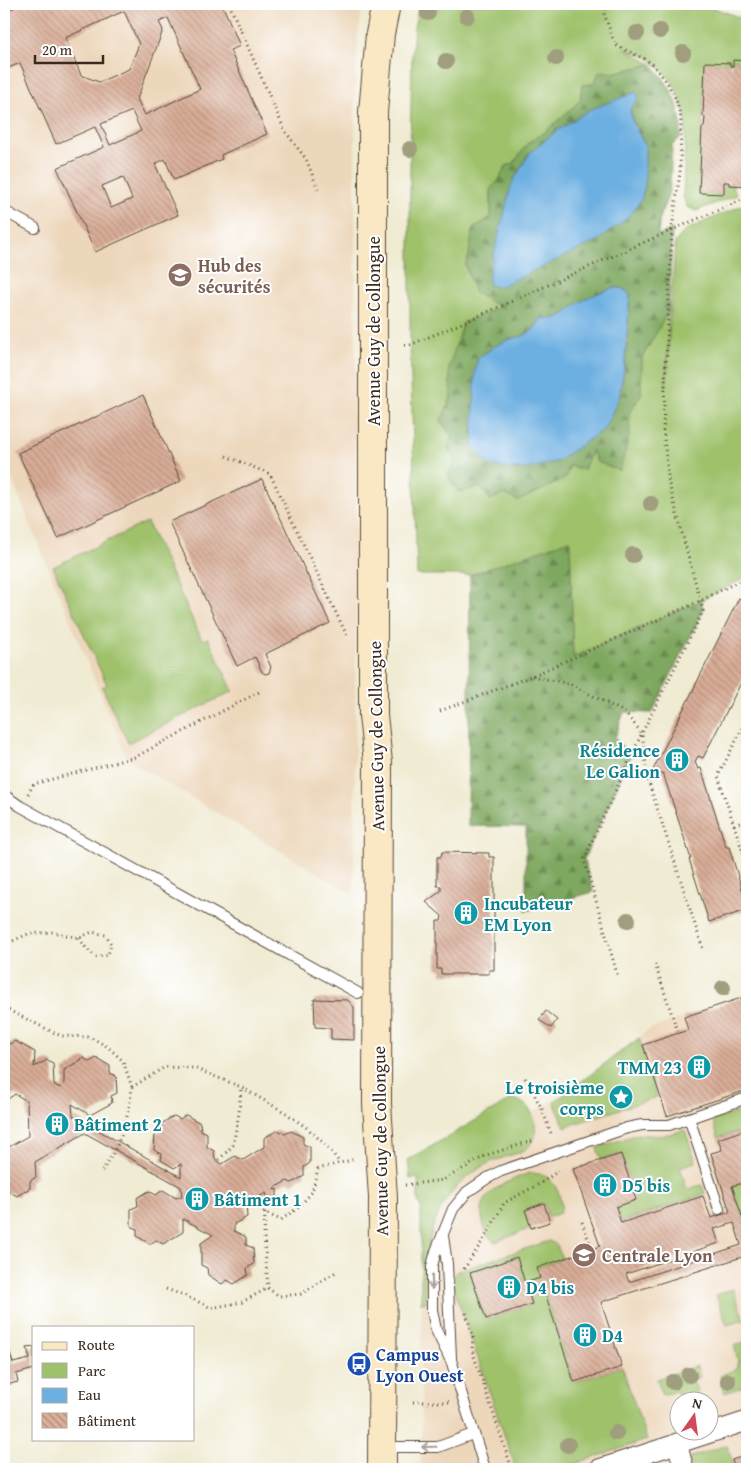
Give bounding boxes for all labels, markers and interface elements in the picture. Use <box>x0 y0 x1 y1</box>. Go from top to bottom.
scale bar <box>35 32 102 64</box>
text: 20 m <box>42 39 73 60</box>
street label: Avenue Guy de Collongue <box>360 236 387 426</box>
place label: Hub des sécurités <box>198 252 271 300</box>
school or university icon: Hub des sécurités <box>167 262 193 288</box>
street label: Avenue Guy de Collongue <box>361 641 391 831</box>
place label: Résidence Le Galion <box>580 737 660 785</box>
building icon: Résidence Le Galion <box>664 747 690 773</box>
place label: Incubateur EM Lyon <box>484 890 573 938</box>
building icon: Incubateur EM Lyon <box>453 900 479 926</box>
street label: Avenue Guy de Collongue <box>365 1046 395 1236</box>
place label: TMM 23 <box>618 1054 682 1081</box>
building icon: TMM 23 <box>686 1054 712 1080</box>
place label: Le troisième corps <box>505 1074 604 1122</box>
place icon: Le troisième corps <box>608 1084 634 1110</box>
building icon: Bâtiment 2 <box>44 1111 70 1137</box>
place label: Bâtiment 2 <box>74 1111 162 1138</box>
building icon: D5 bis <box>592 1172 618 1198</box>
place label: D5 bis <box>622 1172 670 1199</box>
building icon: Bâtiment 1 <box>184 1186 210 1212</box>
place label: Bâtiment 1 <box>214 1186 302 1213</box>
school or university icon: Centrale Lyon <box>571 1242 597 1268</box>
place label: Centrale Lyon <box>602 1242 713 1269</box>
one-way arrow <box>427 1273 437 1289</box>
building icon: D4 bis <box>496 1274 522 1300</box>
place label: D4 bis <box>526 1274 574 1301</box>
building icon: D4 <box>572 1322 598 1348</box>
place label: D4 <box>602 1322 623 1349</box>
legend <box>32 1326 195 1440</box>
text: Route <box>78 1334 115 1355</box>
place label: Campus Lyon Ouest <box>376 1341 464 1389</box>
bus stop icon: Campus Lyon Ouest <box>346 1351 372 1377</box>
text: Parc <box>78 1360 106 1381</box>
text: Eau <box>78 1384 102 1405</box>
north arrow <box>668 1390 718 1440</box>
text: N <box>690 1393 705 1414</box>
text: Bâtiment <box>78 1410 137 1431</box>
one-way arrow <box>421 1442 437 1452</box>

